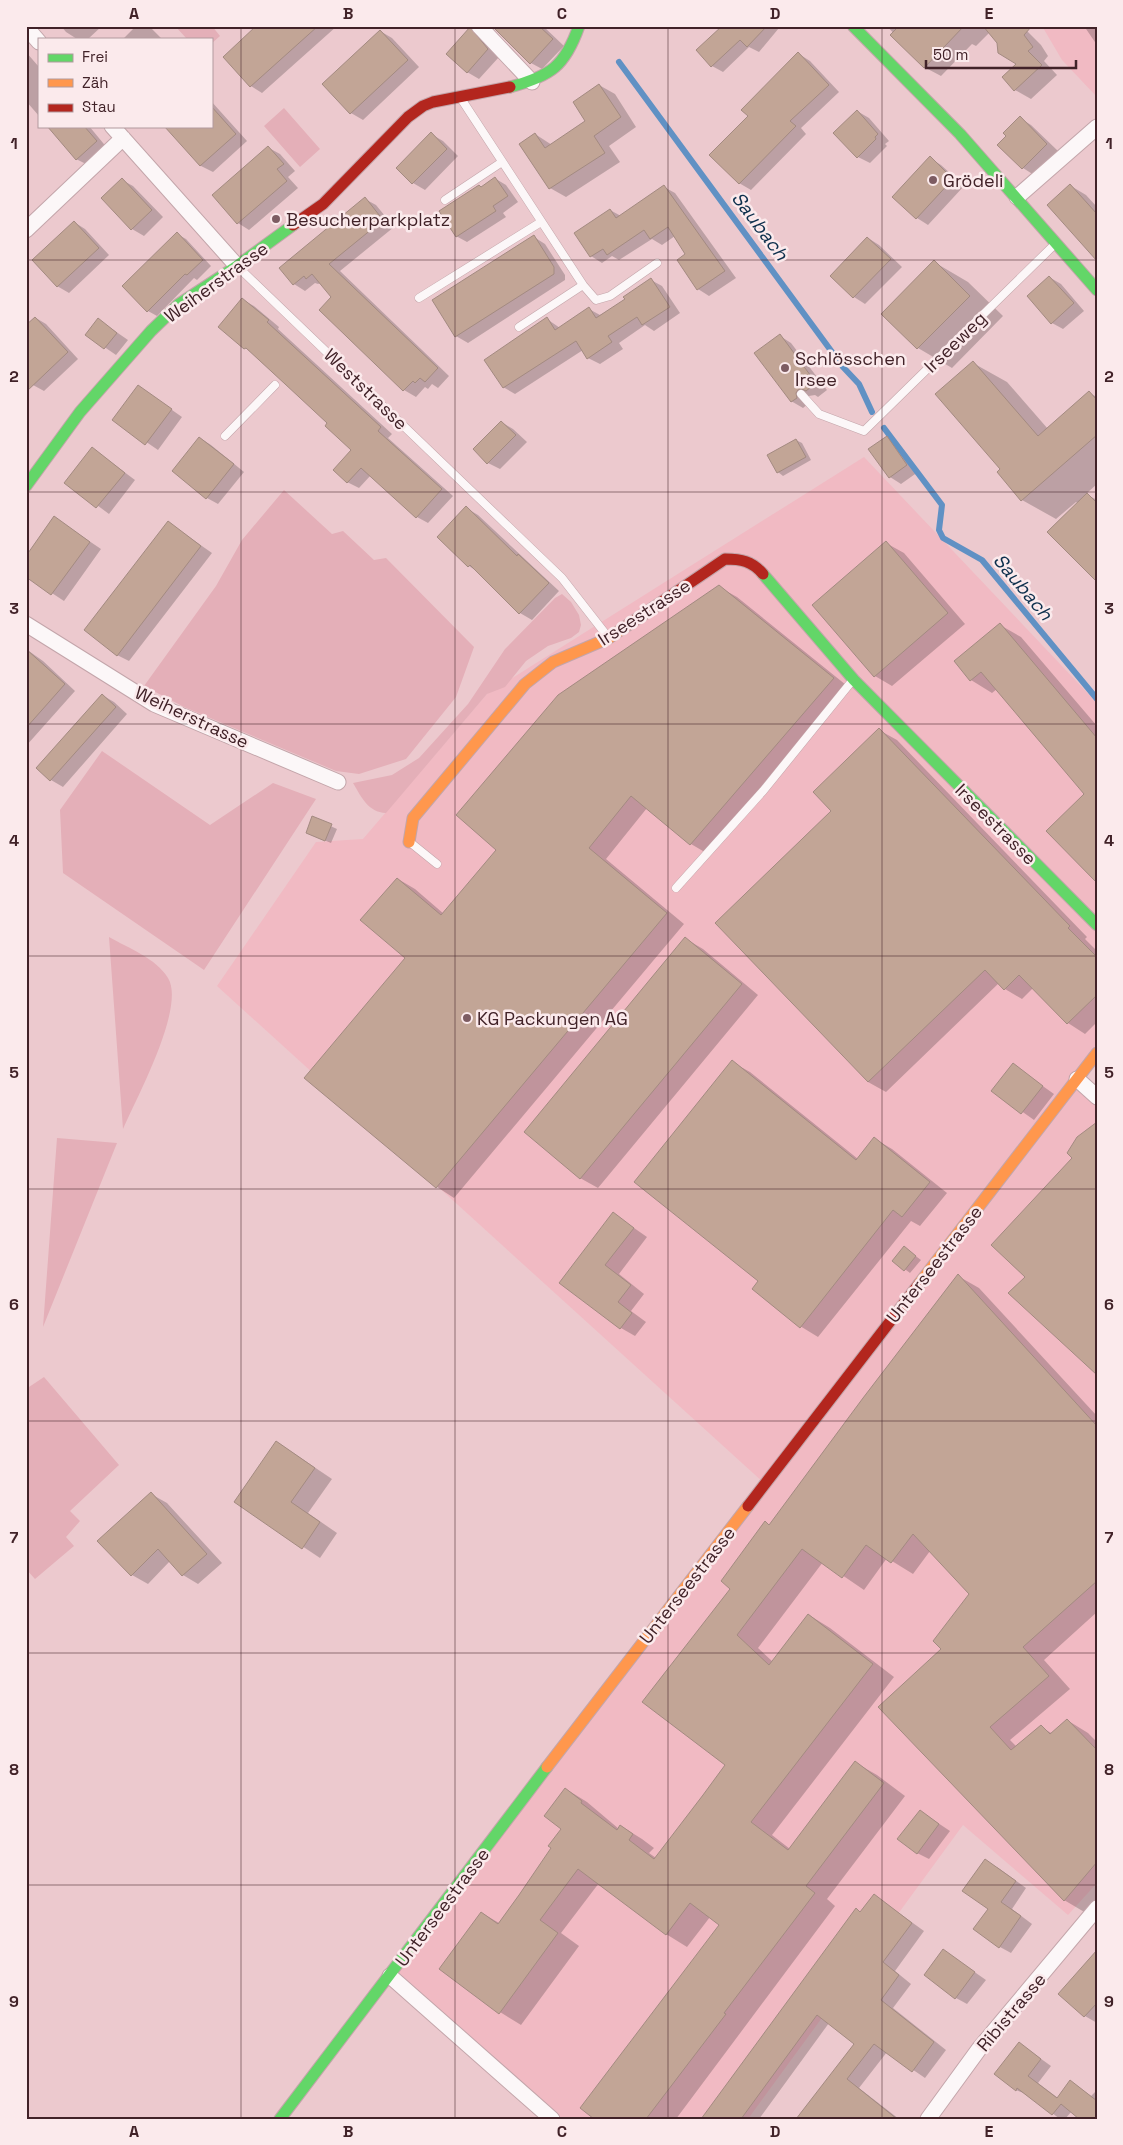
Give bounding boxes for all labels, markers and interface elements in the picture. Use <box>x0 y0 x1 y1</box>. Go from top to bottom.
text: A <box>129 3 139 24</box>
text: B <box>343 3 353 24</box>
text: C <box>557 3 567 24</box>
text: D <box>770 3 780 24</box>
text: E <box>985 3 994 24</box>
legend <box>38 38 212 128</box>
scale bar <box>926 38 1076 70</box>
text: 50 m <box>933 45 968 64</box>
text: Frei <box>82 47 108 66</box>
text: Zäh <box>82 73 108 92</box>
text: Stau <box>82 97 116 116</box>
text: 1 <box>10 133 18 154</box>
text: 1 <box>1105 133 1113 154</box>
place label: Grödeli <box>943 169 1004 192</box>
marker: Grödeli <box>927 174 939 186</box>
water label: Saubach <box>726 187 794 266</box>
place label: Besucherparkplatz <box>286 208 450 231</box>
marker: Besucherparkplatz <box>270 213 282 225</box>
street label: Weiherstrasse <box>160 237 272 327</box>
street label: Irseeweg <box>919 307 991 377</box>
street label: Weststrasse <box>319 343 413 435</box>
place label: Schlösschen Irsee <box>795 347 906 391</box>
marker: Schlösschen Irsee <box>779 362 791 374</box>
text: 2 <box>9 366 19 387</box>
text: 2 <box>1104 366 1114 387</box>
water label: Saubach <box>988 548 1058 626</box>
street label: Irseestrasse <box>593 574 695 650</box>
text: 3 <box>9 598 19 619</box>
text: 3 <box>1104 598 1114 619</box>
street label: Weiherstrasse <box>131 681 253 753</box>
street label: Irseestrasse <box>950 778 1042 870</box>
text: 4 <box>9 830 19 851</box>
text: 4 <box>1104 830 1114 851</box>
place label: KG Packungen AG <box>477 1007 628 1030</box>
marker: KG Packungen AG <box>461 1012 473 1024</box>
text: 5 <box>9 1062 19 1083</box>
text: 5 <box>1104 1062 1114 1083</box>
street label: Unterseestrasse <box>881 1201 987 1327</box>
text: 6 <box>9 1294 19 1315</box>
text: 6 <box>1104 1294 1114 1315</box>
street label: Unterseestrasse <box>634 1522 740 1648</box>
text: 7 <box>10 1527 19 1548</box>
text: 7 <box>1105 1527 1114 1548</box>
text: 8 <box>9 1759 19 1780</box>
text: 8 <box>1104 1759 1114 1780</box>
street label: Unterseestrasse <box>390 1843 494 1971</box>
street label: Ribistrasse <box>971 1968 1051 2056</box>
text: 9 <box>9 1991 19 2012</box>
text: 9 <box>1104 1991 1114 2012</box>
text: A <box>129 2121 139 2142</box>
text: B <box>343 2121 353 2142</box>
text: C <box>557 2121 567 2142</box>
text: D <box>770 2121 780 2142</box>
text: E <box>985 2121 994 2142</box>

